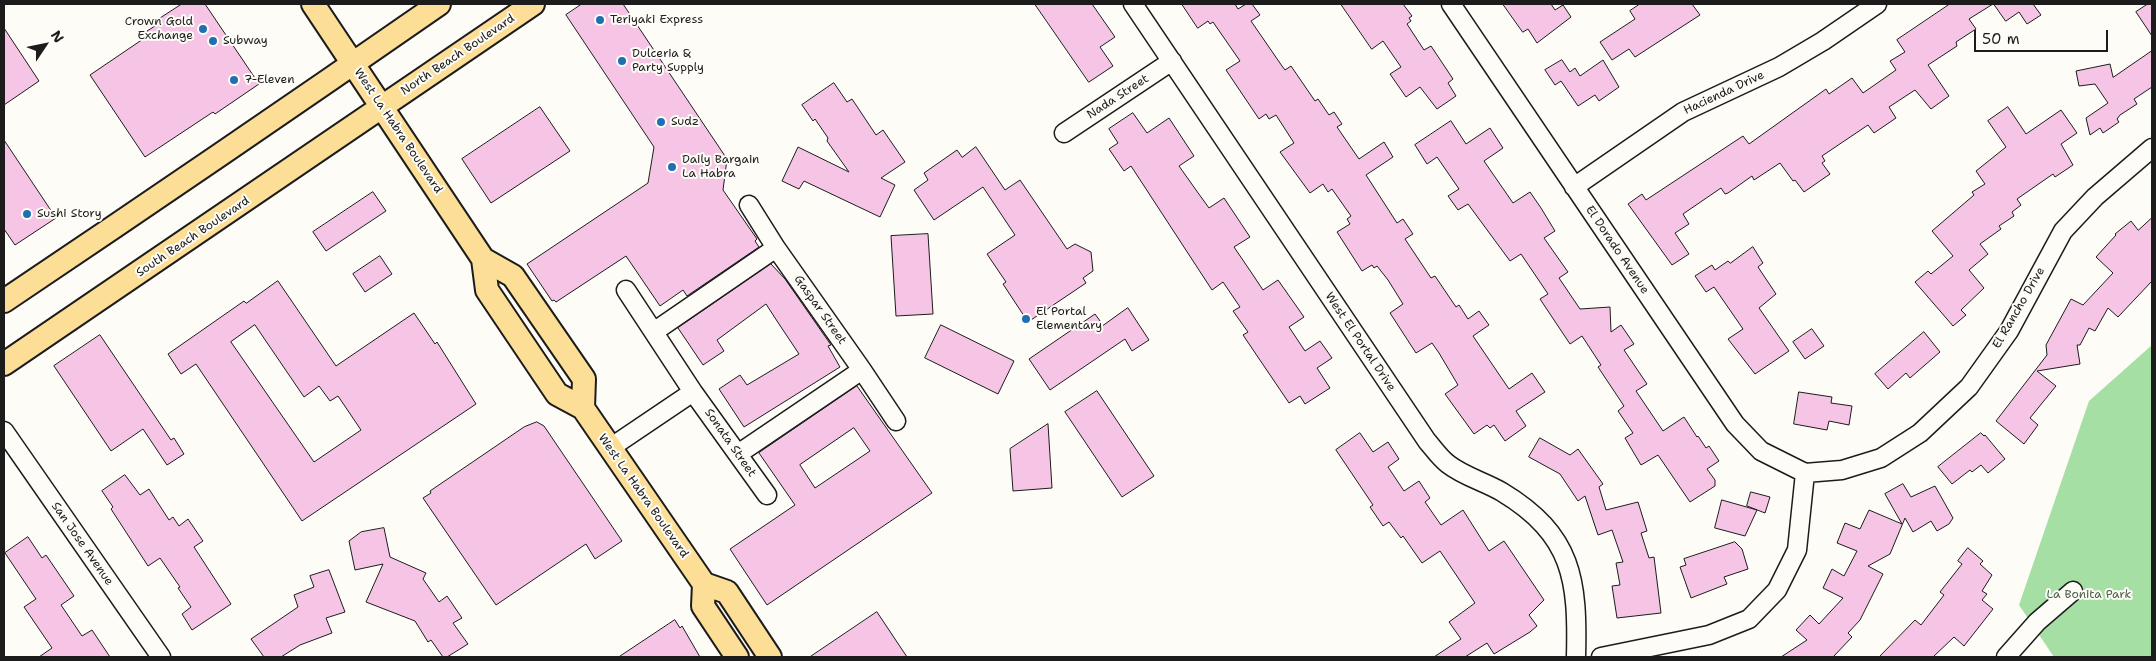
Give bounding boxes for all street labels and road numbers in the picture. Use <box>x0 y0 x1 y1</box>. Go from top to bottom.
street label: North Beach Boulevard <box>398 11 518 99</box>
street label: West La Habra Boulevard <box>351 66 445 196</box>
street label: Hacienda Drive <box>1681 68 1767 118</box>
street label: Nada Street <box>1084 72 1152 122</box>
street label: South Beach Boulevard <box>134 194 252 280</box>
street label: El Dorado Avenue <box>1582 203 1652 297</box>
street label: El Rancho Drive <box>1990 265 2048 351</box>
street label: Gaspar Street <box>791 273 849 347</box>
street label: West El Portal Drive <box>1322 290 1398 394</box>
street label: Sonata Street <box>701 406 759 480</box>
street label: West La Habra Boulevard <box>595 431 691 561</box>
street label: San Jose Avenue <box>48 499 116 589</box>

